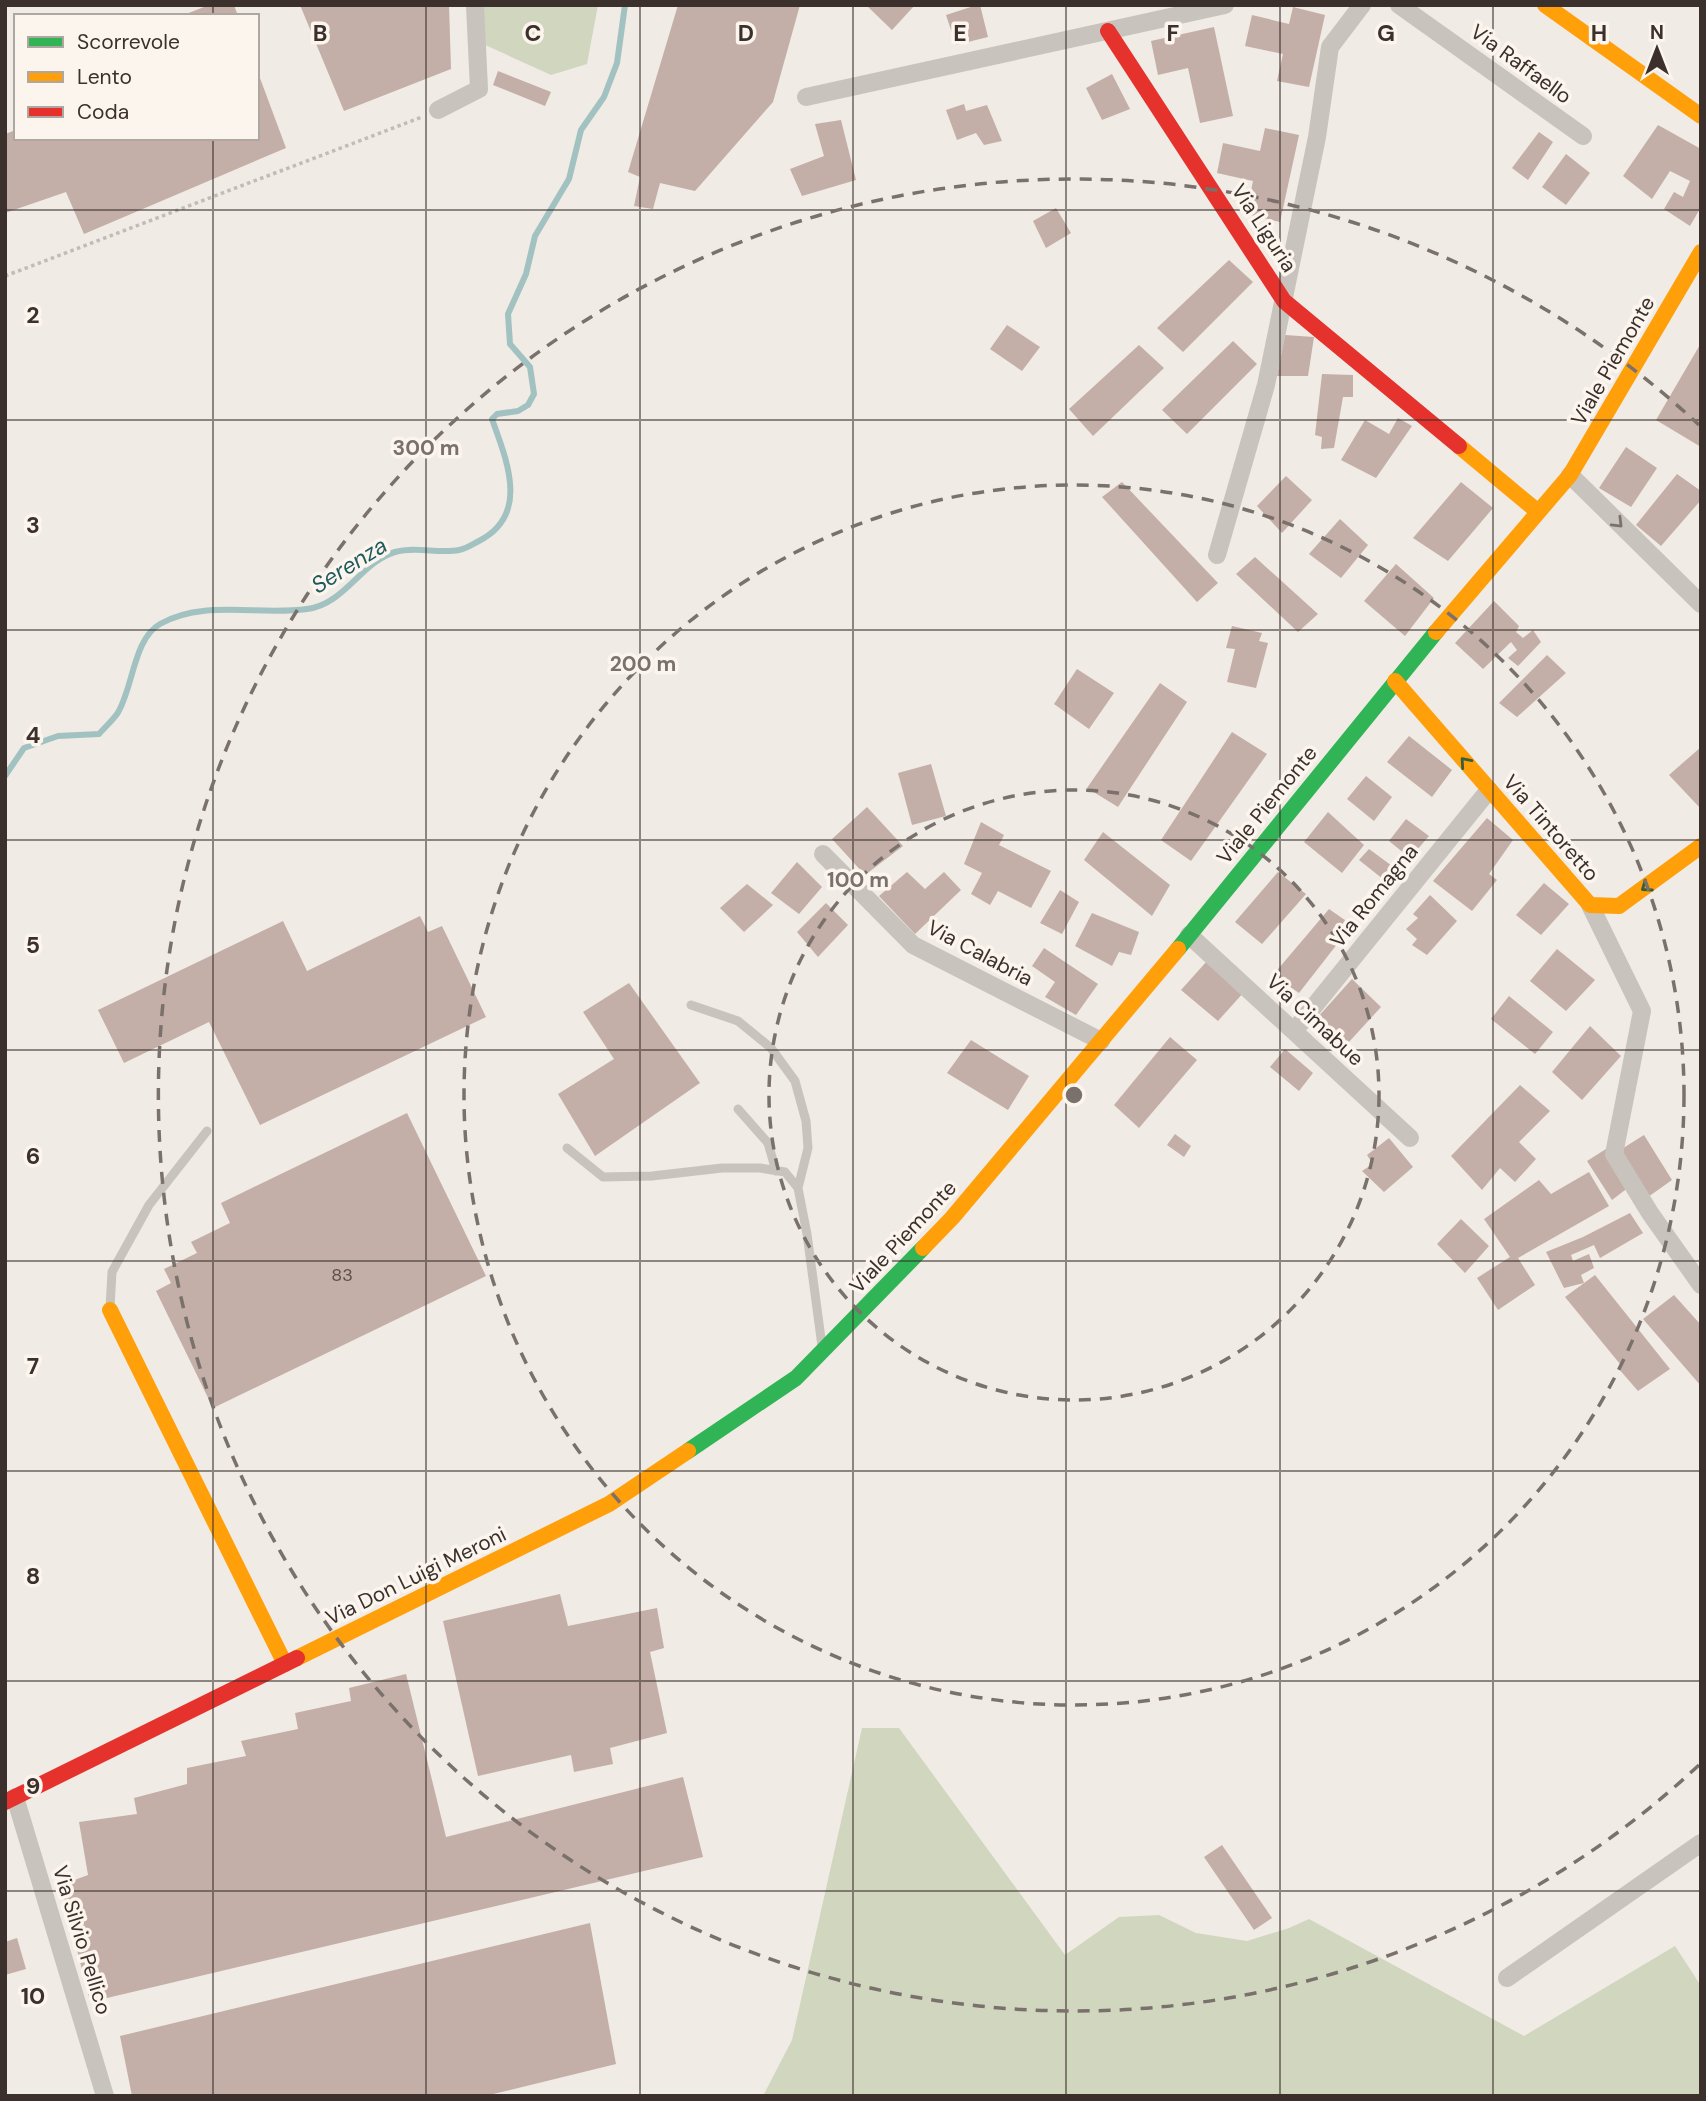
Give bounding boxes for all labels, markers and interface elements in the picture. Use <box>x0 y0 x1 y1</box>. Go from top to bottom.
legend <box>14 14 259 140</box>
north arrow <box>1622 14 1692 84</box>
text: B <box>313 18 327 48</box>
text: C <box>525 18 541 48</box>
text: D <box>738 18 754 48</box>
text: E <box>953 18 967 48</box>
text: F <box>1167 18 1180 48</box>
text: G <box>1377 18 1395 48</box>
street label: Via Raffaello <box>1465 18 1577 110</box>
text: H <box>1591 18 1607 48</box>
text: N <box>1650 20 1664 45</box>
text: Scorrevole <box>77 28 180 56</box>
text: Lento <box>77 63 132 91</box>
text: Coda <box>77 98 129 126</box>
street label: Via Liguria <box>1225 178 1303 278</box>
street label: Viale Piemonte <box>1565 291 1661 431</box>
text: 2 <box>26 300 40 330</box>
text: 300 m <box>393 434 459 462</box>
text: 3 <box>26 510 40 540</box>
one-way arrow <box>1610 515 1623 528</box>
water label: Serenza <box>305 530 393 600</box>
text: 200 m <box>610 650 676 678</box>
text: 4 <box>26 720 41 750</box>
street label: Viale Piemonte <box>1211 740 1324 870</box>
one-way arrow <box>1461 757 1473 770</box>
street label: Via Tintoretto <box>1497 769 1605 887</box>
street label: Via Romagna <box>1324 838 1424 954</box>
text: 100 m <box>827 866 889 894</box>
one-way arrow <box>1641 879 1654 891</box>
street label: Via Calabria <box>922 913 1038 993</box>
text: 5 <box>26 930 40 960</box>
street label: Via Cimabue <box>1260 968 1370 1072</box>
centre of rings <box>1062 1083 1086 1107</box>
text: 6 <box>26 1141 40 1171</box>
street label: Viale Piemonte <box>843 1174 963 1300</box>
house number: 83 <box>331 1263 353 1287</box>
text: 7 <box>27 1351 39 1381</box>
street label: Via Don Luigi Meroni <box>321 1520 511 1632</box>
text: 8 <box>26 1561 40 1591</box>
text: 9 <box>26 1771 40 1801</box>
street label: Via Silvio Pellico <box>46 1862 118 2018</box>
text: 10 <box>21 1981 45 2011</box>

